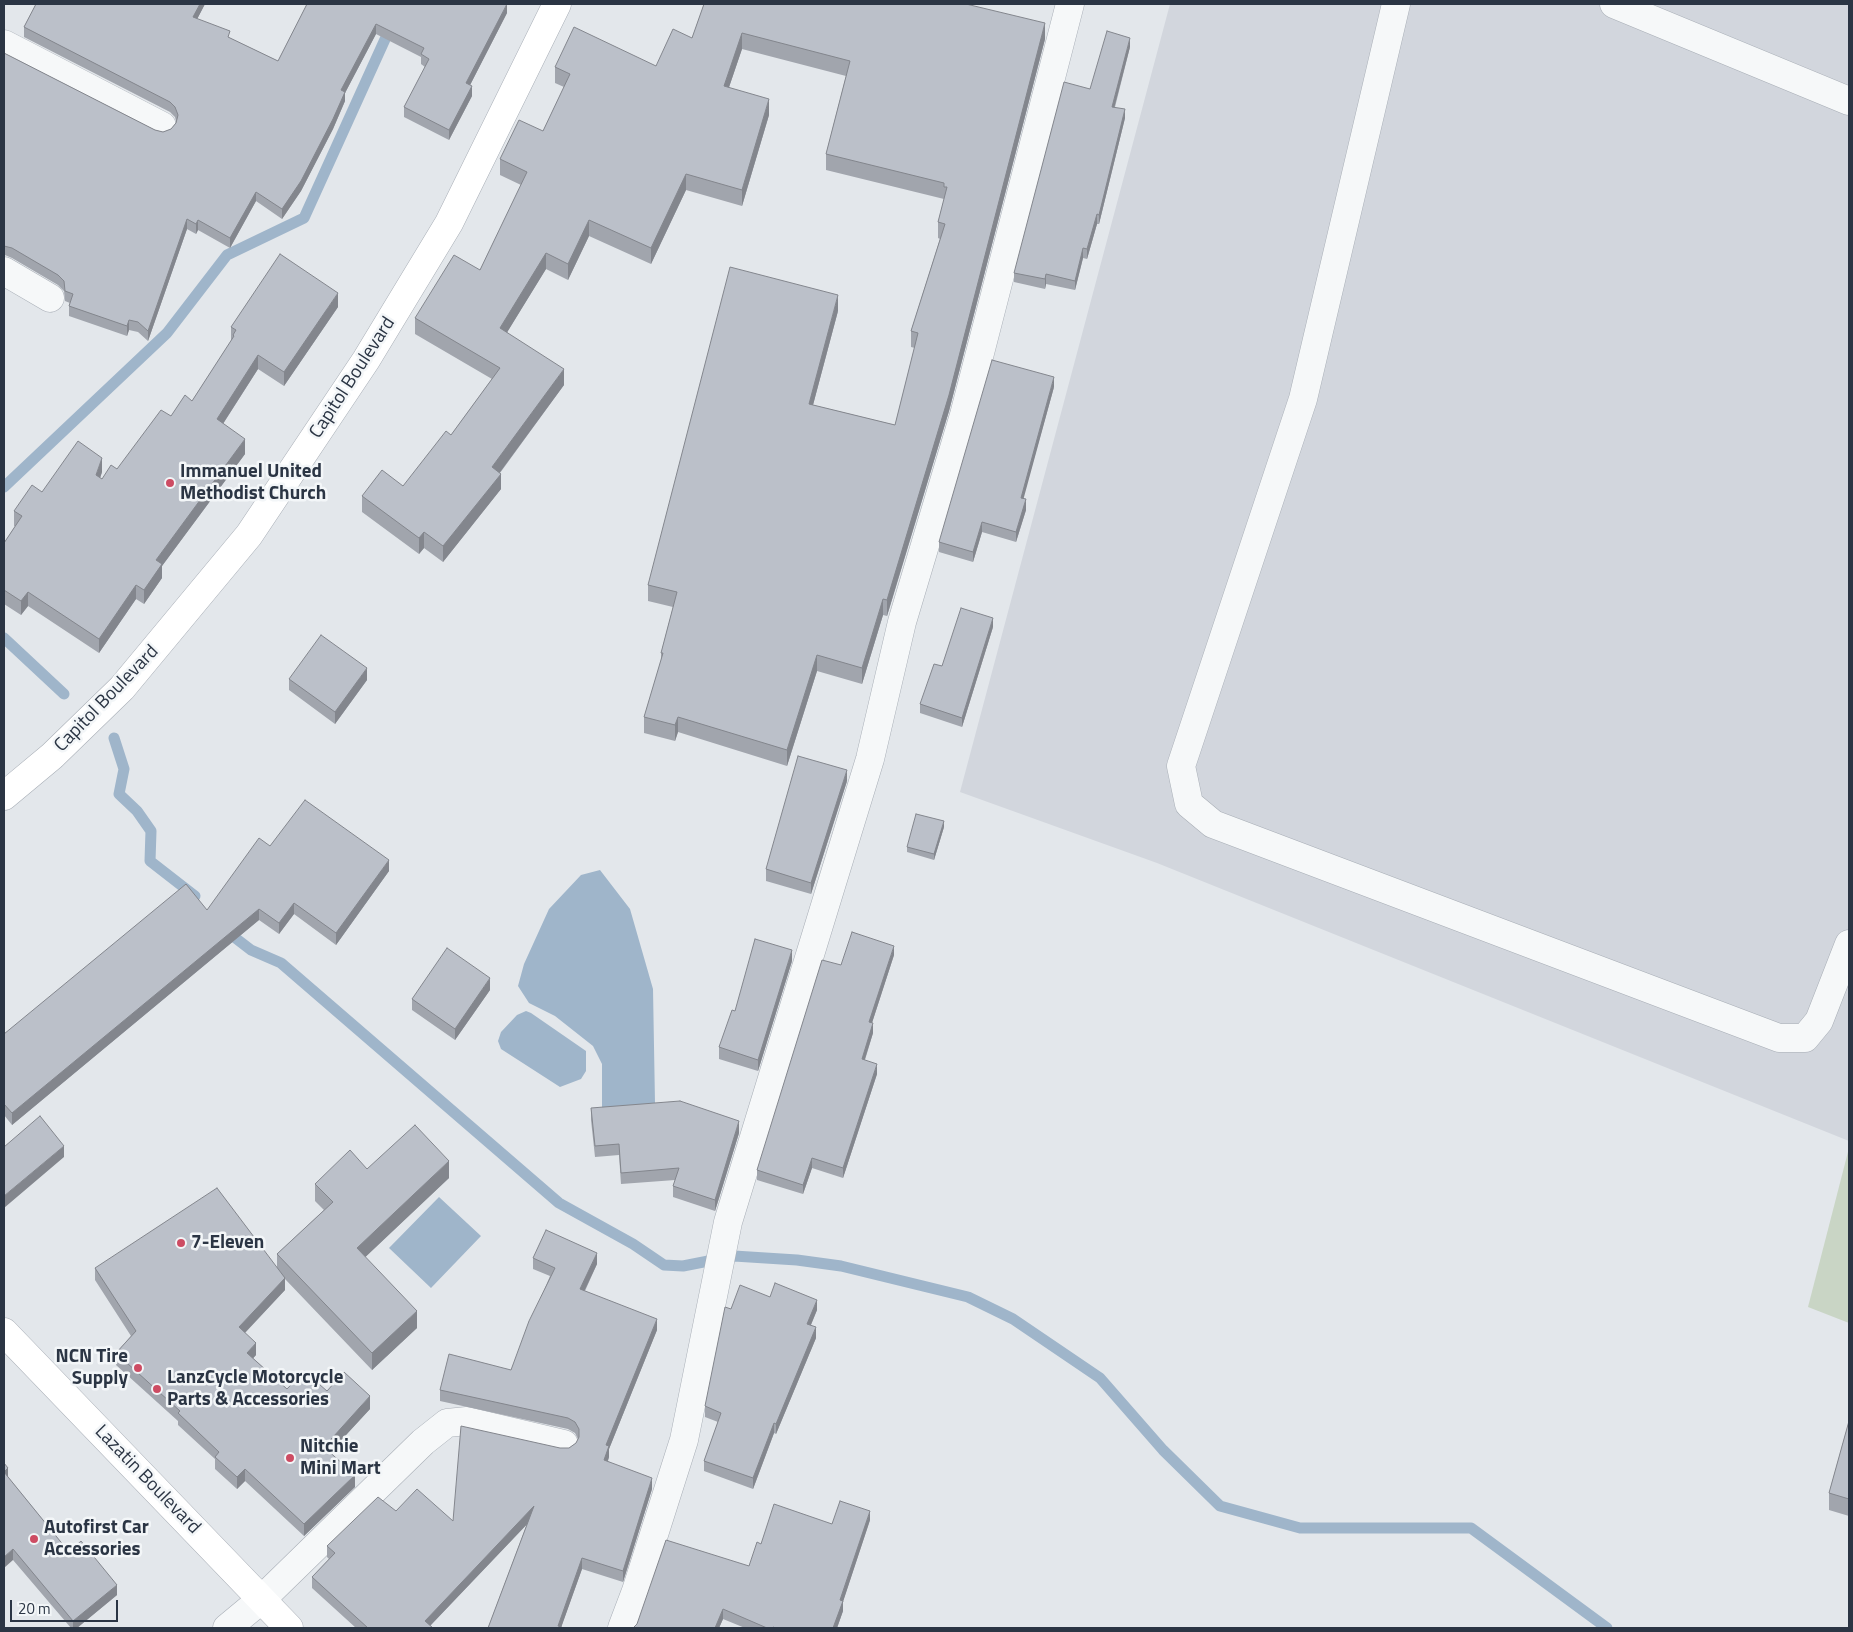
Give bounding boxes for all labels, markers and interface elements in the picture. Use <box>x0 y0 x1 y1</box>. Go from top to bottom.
street label: Capitol Boulevard <box>305 313 401 443</box>
place label: Immanuel United Methodist Church <box>180 461 326 505</box>
marker: Immanuel United Methodist Church <box>164 477 176 489</box>
street label: Capitol Boulevard <box>50 641 164 757</box>
place label: 7-Eleven <box>191 1232 264 1254</box>
marker: 7-Eleven <box>175 1237 187 1249</box>
place label: NCN Tire Supply <box>56 1346 128 1390</box>
marker: NCN Tire Supply <box>132 1362 144 1374</box>
place label: LanzCycle Motorcycle Parts & Accessories <box>167 1367 343 1411</box>
marker: LanzCycle Motorcycle Parts & Accessories <box>151 1383 163 1395</box>
street label: Lazatin Boulevard <box>89 1421 205 1539</box>
place label: Nitchie Mini Mart <box>300 1436 381 1480</box>
marker: Nitchie Mini Mart <box>284 1452 296 1464</box>
place label: Autofirst Car Accessories <box>44 1517 149 1561</box>
marker: Autofirst Car Accessories <box>28 1533 40 1545</box>
scale bar <box>12 1590 120 1622</box>
text: 20 m <box>18 1597 51 1620</box>

